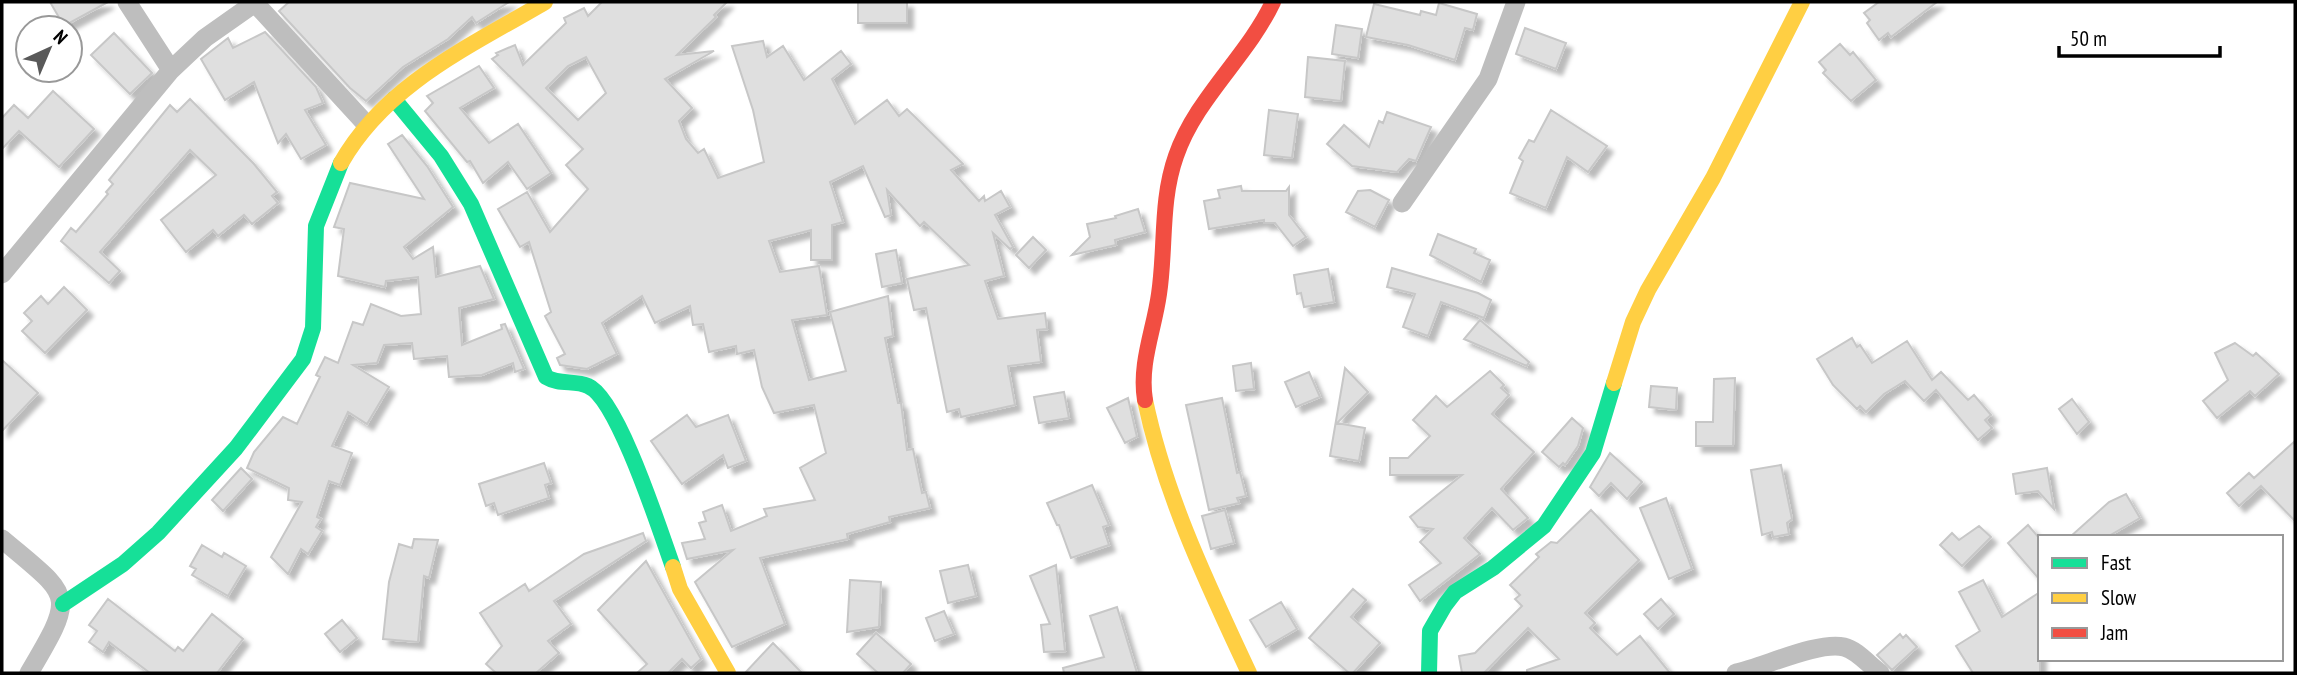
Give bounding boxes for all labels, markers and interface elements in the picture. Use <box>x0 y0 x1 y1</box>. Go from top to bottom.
north arrow <box>14 14 84 84</box>
scale bar <box>2059 14 2220 58</box>
text: N <box>49 25 73 49</box>
text: 50 m <box>2070 25 2107 52</box>
legend <box>2038 535 2283 661</box>
text: Fast <box>2101 549 2131 576</box>
text: Slow <box>2101 584 2137 611</box>
text: Jam <box>2100 619 2128 646</box>

